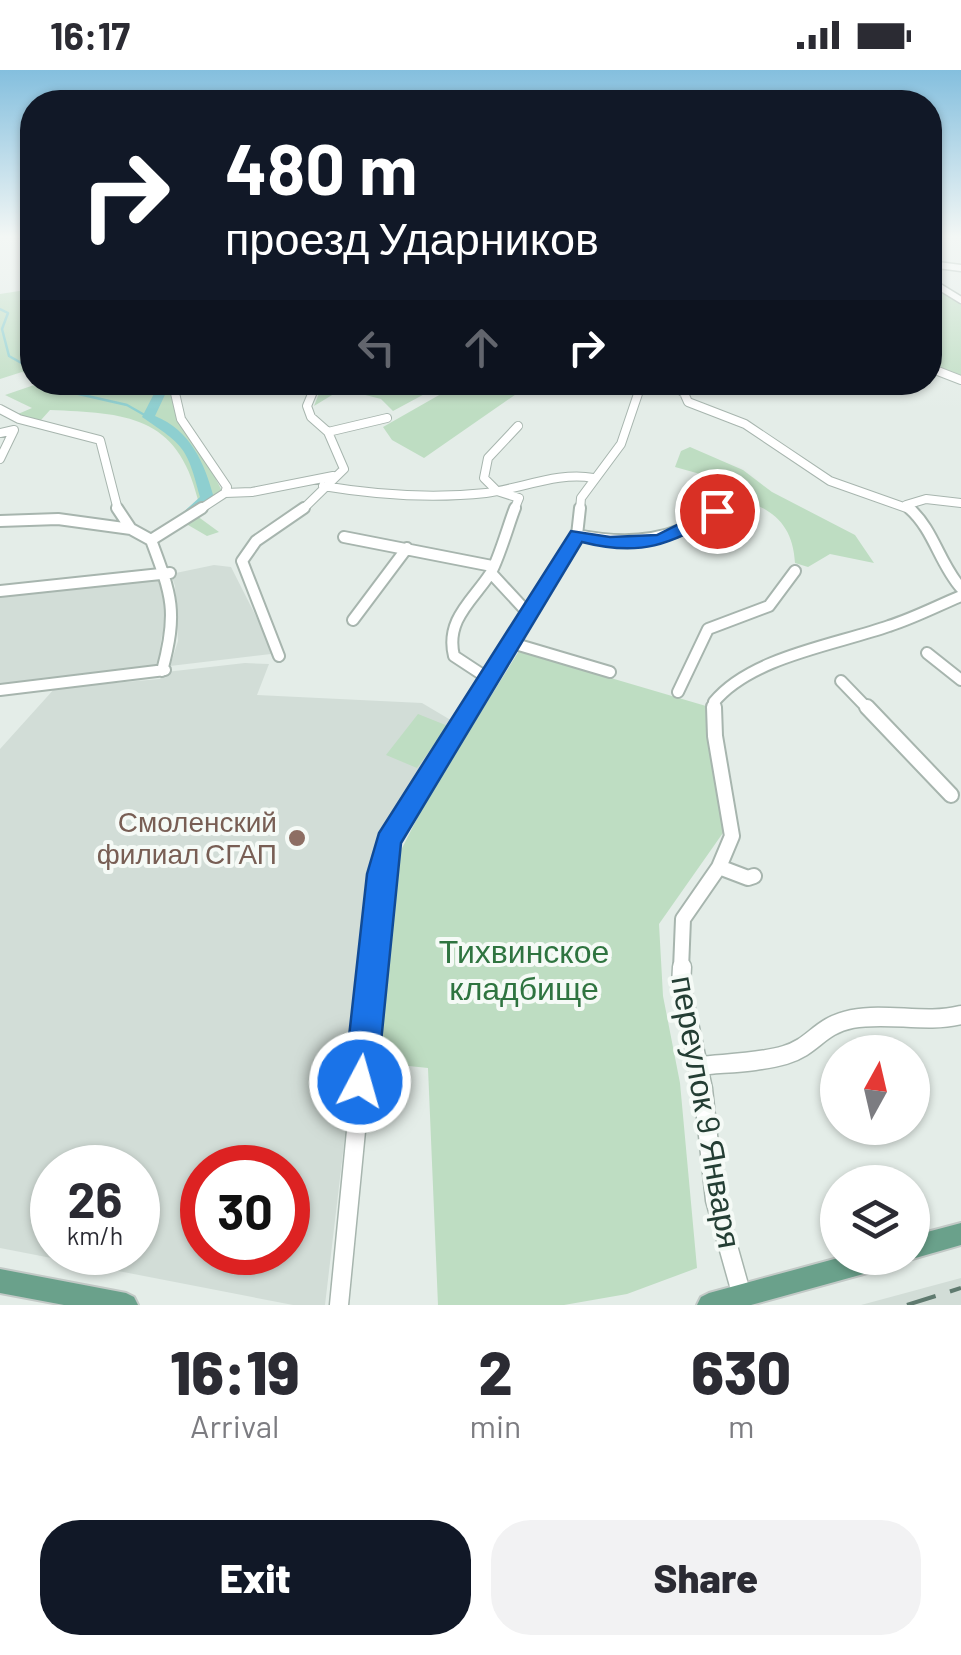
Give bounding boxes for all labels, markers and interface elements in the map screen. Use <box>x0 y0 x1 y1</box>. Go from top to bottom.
text: 16:17 <box>50 12 130 58</box>
text: 480 m <box>225 125 418 209</box>
icon: right <box>60 130 190 260</box>
text: проезд Ударников <box>225 210 599 264</box>
icon: left <box>349 320 404 375</box>
icon: ahead <box>454 320 509 375</box>
icon: right <box>559 320 614 375</box>
pin <box>675 469 760 554</box>
icon: arrive <box>690 484 745 539</box>
place label: Смоленский филиал СГАП <box>97 804 277 870</box>
marker: Смоленский филиал СГАП <box>286 827 308 849</box>
park label: Тихвинское кладбище <box>439 931 609 1007</box>
street label: переулок 9 Января <box>664 972 751 1251</box>
position arrow <box>308 1030 412 1134</box>
north arrow <box>820 1035 930 1145</box>
map controls <box>820 1035 930 1275</box>
speed limit sign: 30 <box>180 1145 310 1275</box>
button: layers <box>820 1165 930 1275</box>
text: 26 <box>68 1168 122 1228</box>
text: km/h <box>67 1220 123 1250</box>
text: 16:19 <box>170 1335 300 1407</box>
text: 2 <box>478 1335 512 1407</box>
text: 630 <box>691 1335 791 1407</box>
text: Arrival <box>190 1406 279 1444</box>
text: min <box>469 1406 521 1444</box>
text: m <box>728 1406 754 1444</box>
button: Exit <box>40 1520 471 1635</box>
button: Share <box>491 1520 921 1635</box>

